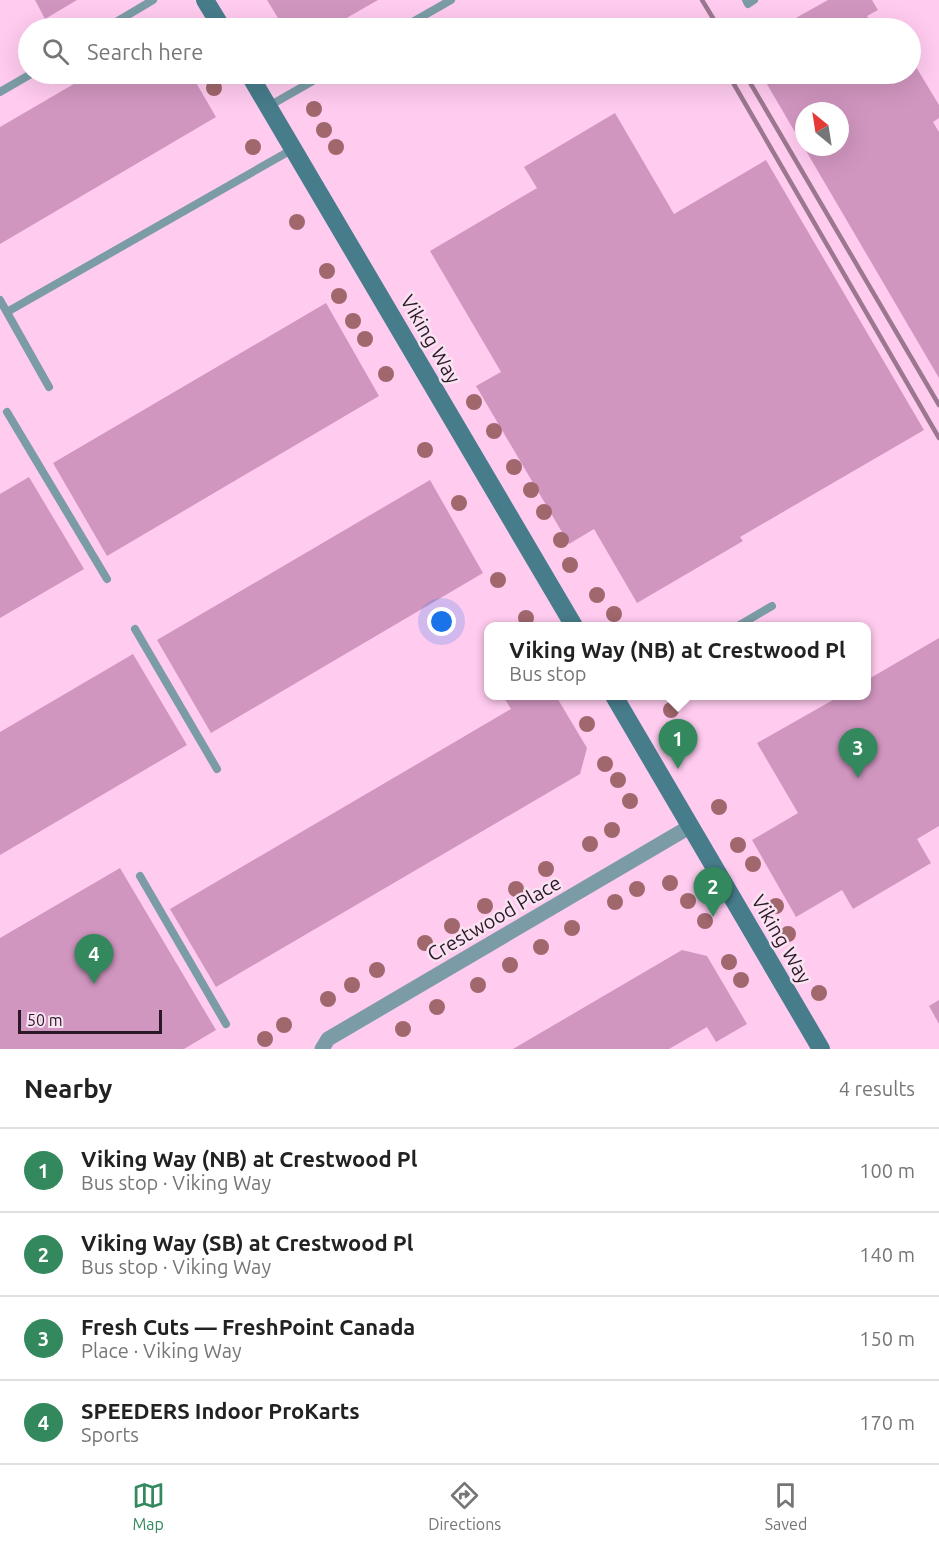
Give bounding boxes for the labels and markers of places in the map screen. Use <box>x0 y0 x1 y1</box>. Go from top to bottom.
pin: 1 <box>658 720 698 769</box>
pin: 3 <box>838 728 878 778</box>
pin: 2 <box>694 868 732 917</box>
pin: 4 <box>74 934 113 984</box>

